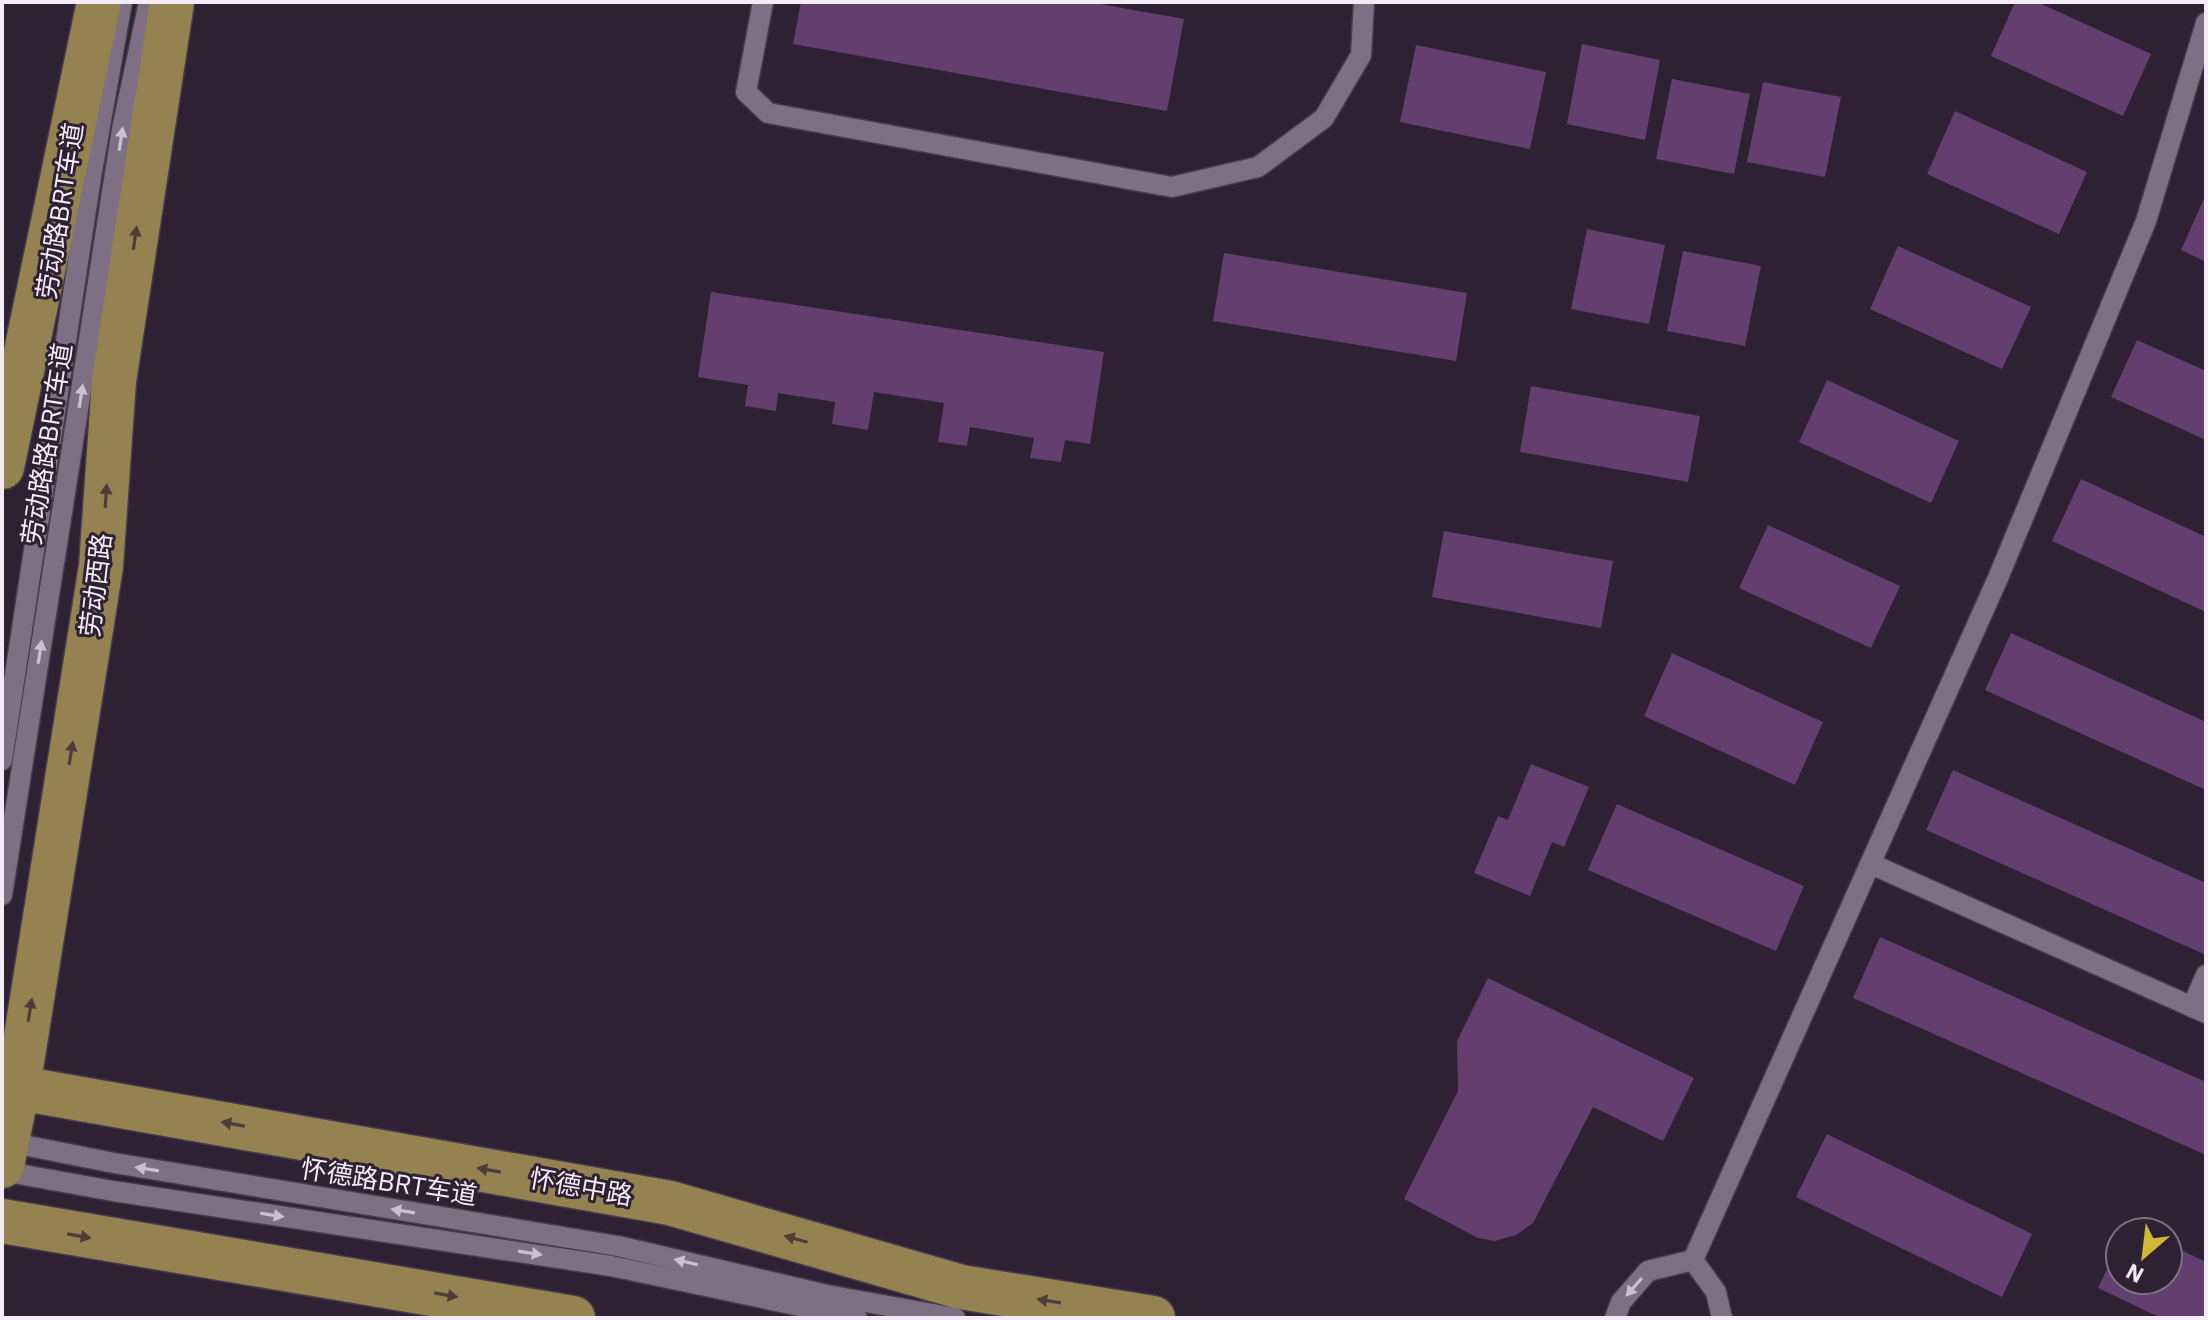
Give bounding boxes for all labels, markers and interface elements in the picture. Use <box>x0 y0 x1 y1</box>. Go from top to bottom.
street label: 劳动路BRT车道 <box>28 120 90 301</box>
one-way arrow <box>115 126 128 151</box>
one-way arrow <box>129 225 142 250</box>
street label: 劳动路路BRT车道 <box>13 341 79 547</box>
one-way arrow <box>76 383 88 408</box>
one-way arrow <box>100 483 113 508</box>
street label: 劳动西路 <box>72 531 118 639</box>
one-way arrow <box>35 639 47 664</box>
one-way arrow <box>66 740 78 765</box>
one-way arrow <box>25 997 37 1022</box>
one-way arrow <box>220 1118 245 1130</box>
street label: 怀德路BRT车道 <box>299 1150 480 1212</box>
street label: 怀德中路 <box>527 1160 635 1212</box>
one-way arrow <box>134 1162 159 1174</box>
one-way arrow <box>476 1164 501 1176</box>
one-way arrow <box>390 1204 415 1217</box>
one-way arrow <box>260 1209 285 1222</box>
north arrow <box>2104 1216 2184 1296</box>
one-way arrow <box>66 1230 91 1242</box>
one-way arrow <box>784 1233 809 1245</box>
one-way arrow <box>517 1248 542 1260</box>
one-way arrow <box>674 1255 699 1268</box>
text: N <box>2121 1258 2148 1291</box>
one-way arrow <box>1626 1277 1643 1297</box>
one-way arrow <box>434 1290 459 1302</box>
one-way arrow <box>1036 1294 1061 1307</box>

